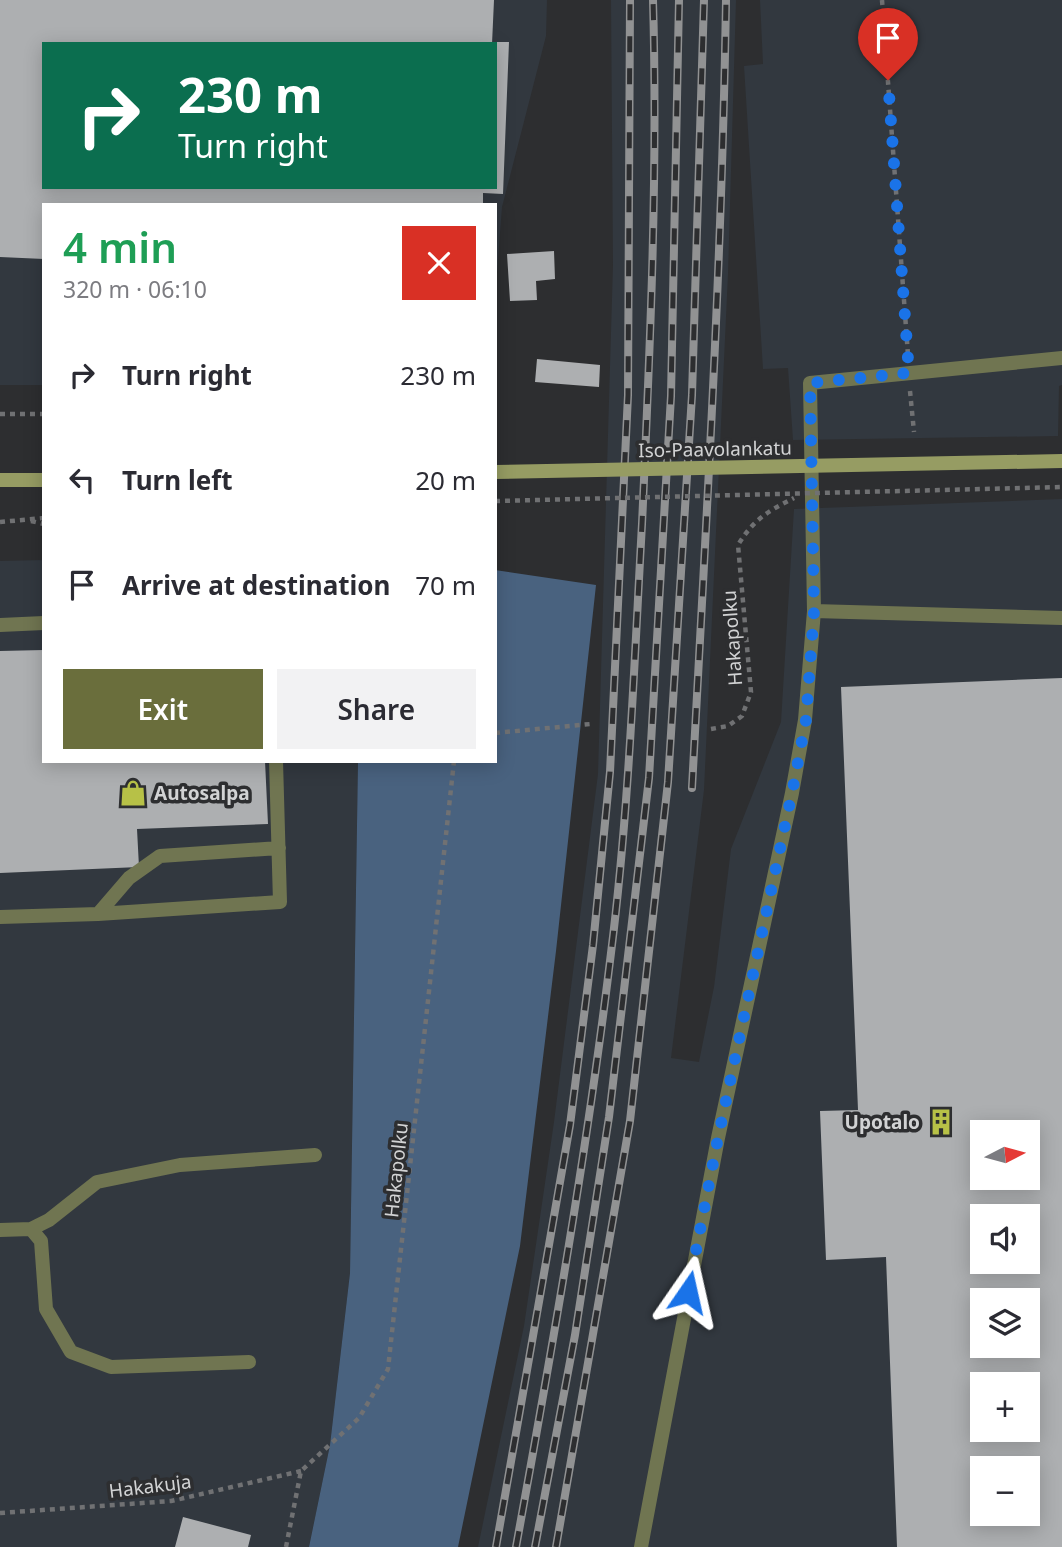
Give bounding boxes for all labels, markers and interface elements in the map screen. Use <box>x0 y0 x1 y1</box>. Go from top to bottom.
pin <box>858 8 918 80</box>
icon: arrive <box>869 19 907 57</box>
text: 230 m <box>178 61 323 127</box>
icon: right <box>63 70 154 161</box>
text: Turn right <box>178 124 328 167</box>
text: 4 min <box>63 218 177 275</box>
button: close <box>402 226 476 300</box>
text: 320 m · 06:10 <box>63 273 207 305</box>
icon: right <box>63 356 101 394</box>
text: Turn right <box>122 357 252 393</box>
text: 230 m <box>400 357 476 393</box>
street label: Iso-Paavolankatu <box>638 435 792 463</box>
icon: left <box>63 461 101 499</box>
text: Turn left <box>122 462 233 498</box>
text: 20 m <box>415 462 476 498</box>
icon: arrive <box>63 566 101 604</box>
text: Arrive at destination <box>122 567 391 603</box>
text: 70 m <box>415 567 476 603</box>
street label: Hakapolku <box>716 589 748 687</box>
button: Exit <box>63 669 263 749</box>
button: Share <box>277 669 476 749</box>
shop icon: Autosalpa <box>118 778 148 808</box>
place label: Autosalpa <box>154 780 250 806</box>
building icon: Upotalo <box>926 1107 956 1137</box>
place label: Upotalo <box>845 1109 920 1135</box>
north arrow <box>970 1120 1040 1190</box>
map controls <box>970 1120 1040 1526</box>
street label: Hakapolku <box>378 1121 414 1219</box>
button: sound <box>970 1204 1040 1274</box>
position arrow <box>651 1255 725 1329</box>
button: layers <box>970 1288 1040 1358</box>
button: + <box>970 1372 1040 1442</box>
button: − <box>970 1456 1040 1526</box>
street label: Hakakuja <box>107 1468 193 1504</box>

